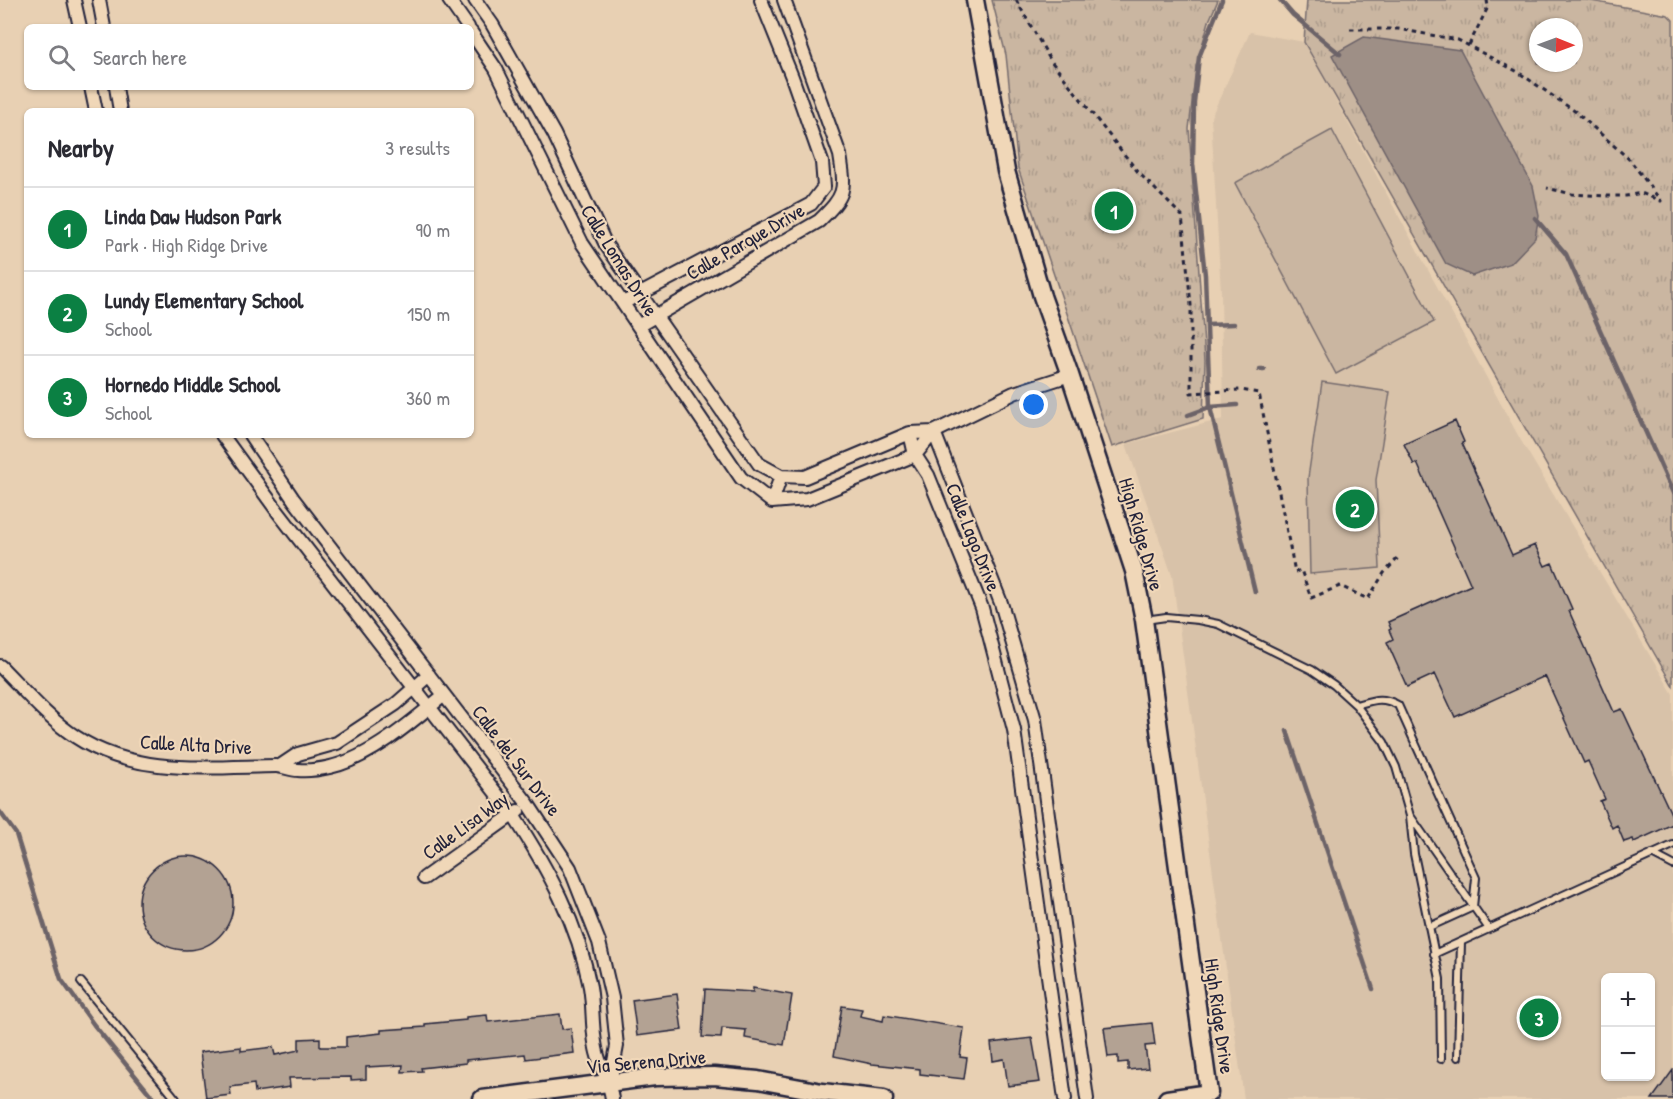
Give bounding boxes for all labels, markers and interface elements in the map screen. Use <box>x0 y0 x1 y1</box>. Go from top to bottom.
north arrow <box>1529 18 1583 72</box>
search box <box>24 24 474 90</box>
icon: search <box>45 41 78 74</box>
text: Search here <box>93 42 187 72</box>
text: Nearby <box>48 130 114 165</box>
text: 3 results <box>385 134 450 161</box>
pin: 1 <box>1094 188 1134 234</box>
street label: Calle Parque Drive <box>681 196 809 286</box>
street label: Calle Lomas Drive <box>575 199 665 321</box>
text: Linda Daw Hudson Park <box>105 201 281 231</box>
text: 1 <box>64 216 71 243</box>
text: 90 m <box>416 216 450 243</box>
text: Park · High Ridge Drive <box>105 231 268 258</box>
text: Lundy Elementary School <box>105 285 303 315</box>
text: 2 <box>63 300 72 327</box>
text: 150 m <box>407 300 450 327</box>
text: School <box>105 315 152 342</box>
text: Hornedo Middle School <box>105 369 280 399</box>
text: 3 <box>63 384 72 411</box>
text: 360 m <box>406 384 450 411</box>
your location <box>1019 390 1048 419</box>
text: School <box>105 399 152 426</box>
street label: High Ridge Drive <box>1113 474 1171 594</box>
street label: Calle Lago Drive <box>940 479 1008 595</box>
pin: 2 <box>1336 486 1374 532</box>
street label: Calle del Sur Drive <box>466 699 568 821</box>
street label: Calle Alta Drive <box>139 728 253 760</box>
street label: Calle Lisa Way <box>416 784 514 866</box>
street label: High Ridge Drive <box>1199 957 1241 1075</box>
map controls <box>1601 973 1655 1081</box>
button: + <box>1601 973 1655 1027</box>
pin: 3 <box>1520 996 1558 1040</box>
button: − <box>1601 1027 1655 1081</box>
street label: Via Serena Drive <box>585 1042 707 1080</box>

